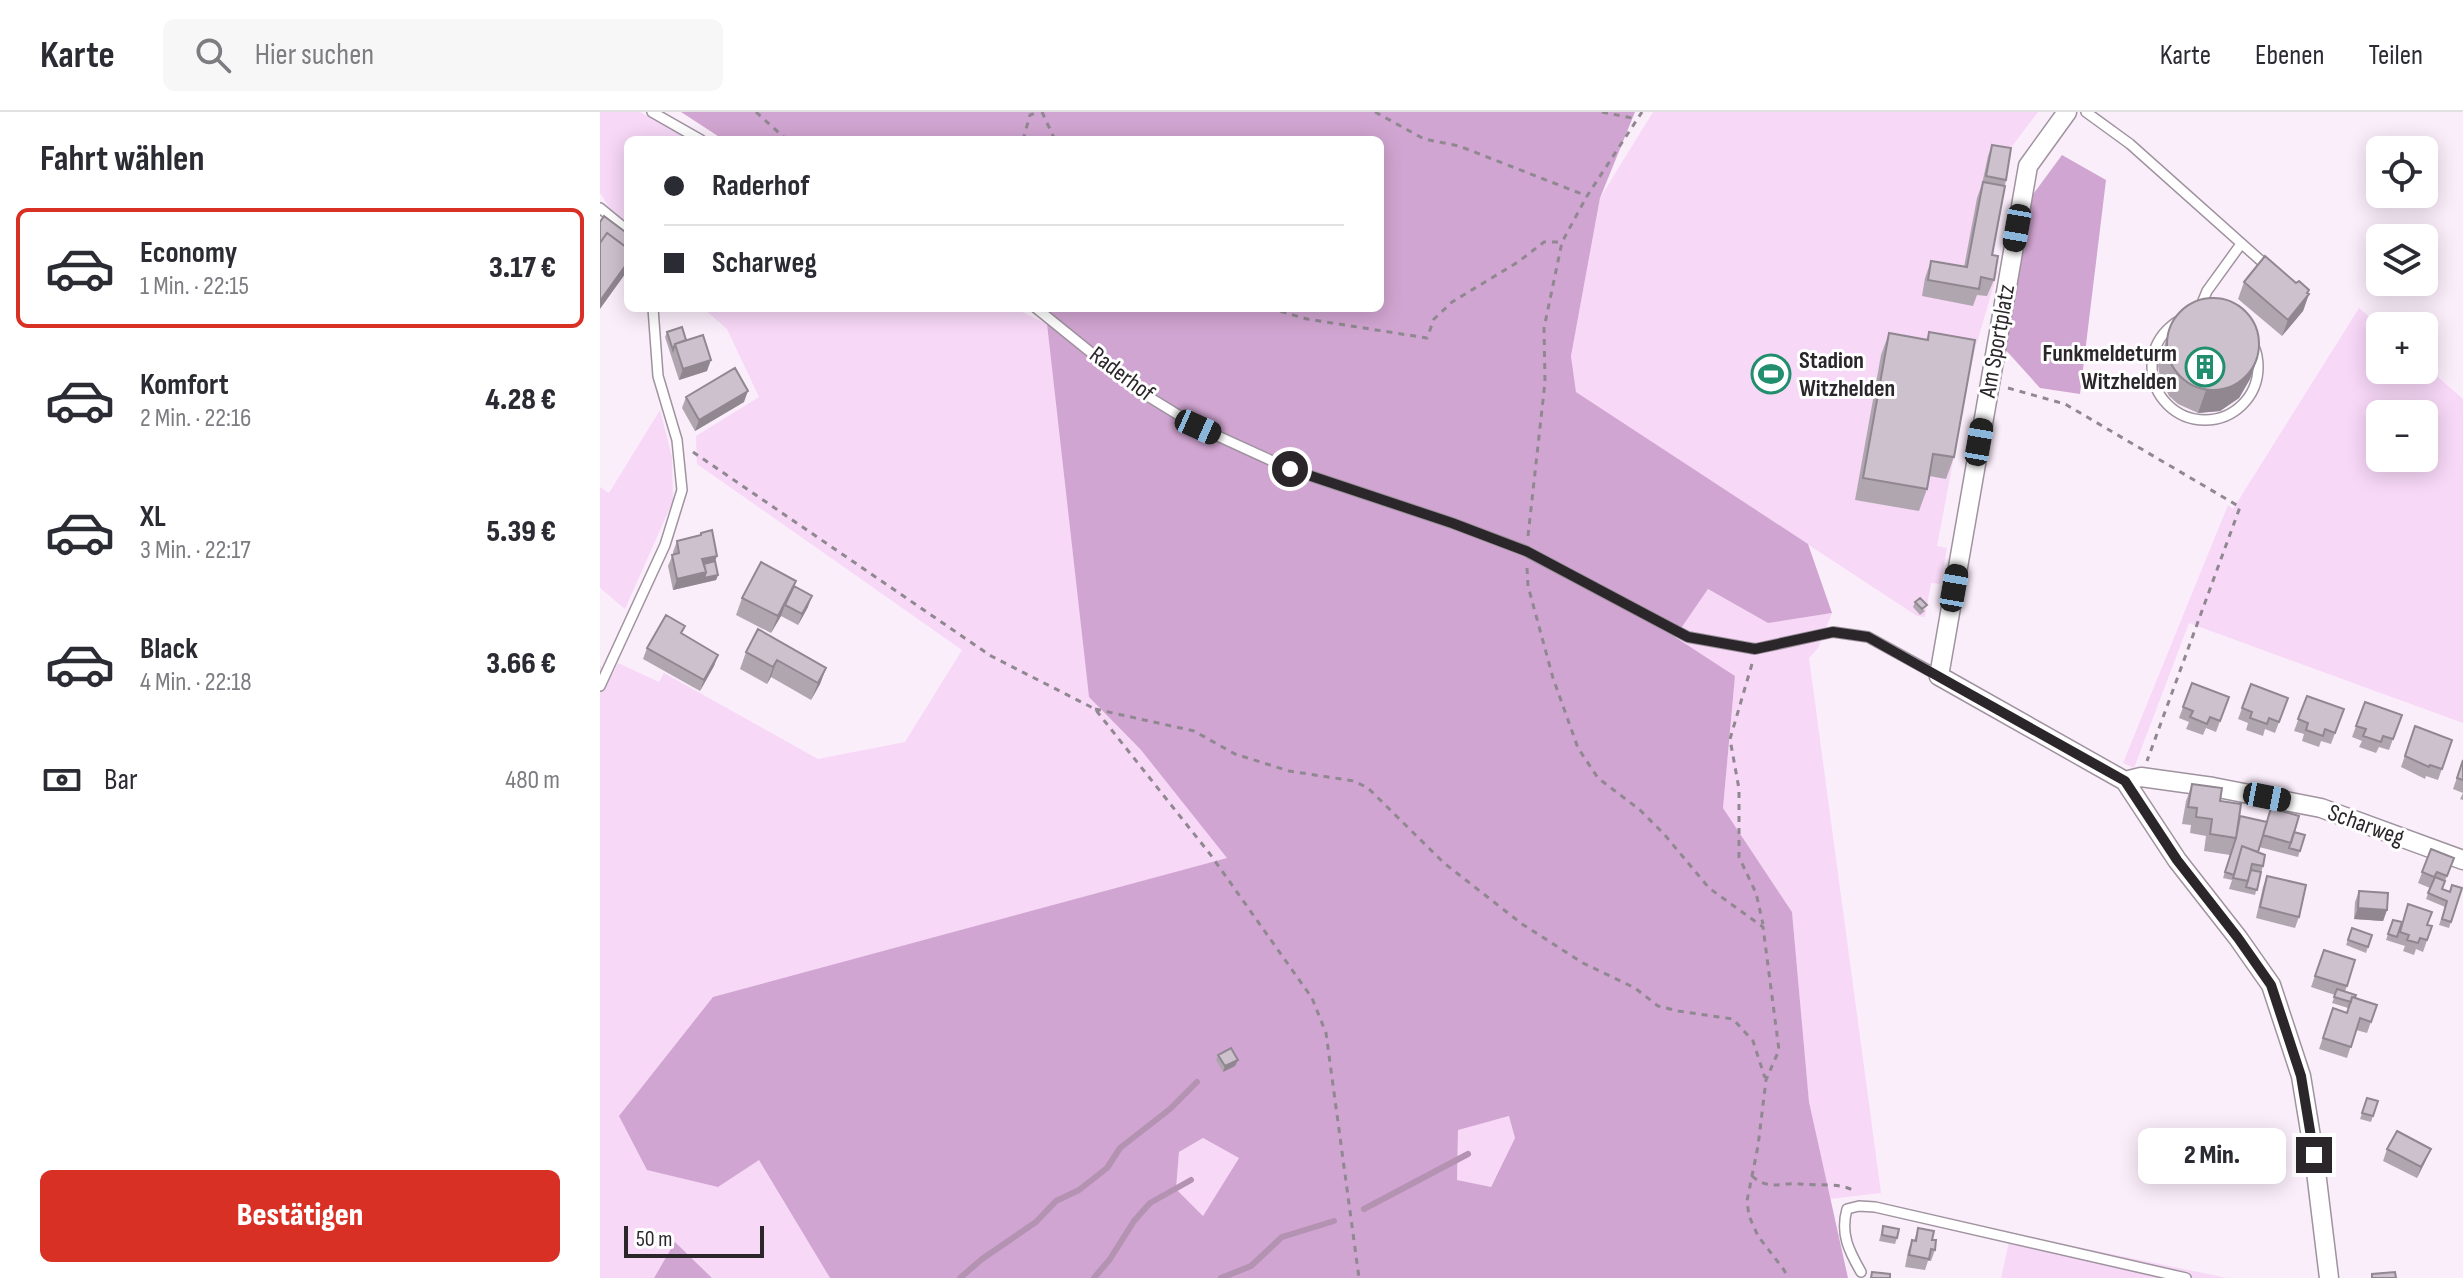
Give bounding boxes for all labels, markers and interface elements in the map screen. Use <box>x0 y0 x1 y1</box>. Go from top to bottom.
search box <box>163 19 723 91</box>
text: Karte <box>40 33 115 78</box>
icon: search <box>191 33 235 77</box>
text: Hier suchen <box>255 37 374 73</box>
text: Karte <box>2160 39 2211 72</box>
text: Ebenen <box>2255 39 2325 72</box>
text: Teilen <box>2369 39 2423 72</box>
map controls <box>2366 136 2438 472</box>
button: locate <box>2366 136 2438 208</box>
text: Fahrt wählen <box>40 138 204 181</box>
text: Raderhof <box>712 168 810 204</box>
car <box>2001 202 2033 254</box>
button: layers <box>2366 224 2438 296</box>
icon: car <box>44 232 116 304</box>
text: Economy <box>140 235 237 271</box>
text: Scharweg <box>712 245 817 281</box>
text: 3.17 € <box>489 250 556 286</box>
text: 1 Min. · 22:15 <box>140 271 249 302</box>
street label: Am Sportplatz <box>1973 282 2021 401</box>
button: + <box>2366 312 2438 384</box>
place label: Funkmeldeturm Witzhelden <box>2042 339 2177 396</box>
street label: Raderhof <box>1084 340 1161 408</box>
place label: Stadion Witzhelden <box>1799 346 1895 403</box>
building icon: Funkmeldeturm Witzhelden <box>2184 346 2226 388</box>
sports icon: Stadion Witzhelden <box>1750 353 1792 395</box>
icon: car <box>44 364 116 436</box>
text: Komfort <box>140 367 229 403</box>
text: 4.28 € <box>485 382 556 418</box>
button: − <box>2366 400 2438 472</box>
text: 2 Min. · 22:16 <box>140 403 251 434</box>
car <box>1171 406 1225 448</box>
car <box>1963 416 1995 468</box>
route start <box>1272 451 1308 487</box>
icon: car <box>44 496 116 568</box>
text: XL <box>140 499 166 535</box>
text: 5.39 € <box>486 514 556 550</box>
text: 3 Min. · 22:17 <box>140 535 251 566</box>
car <box>1938 562 1970 614</box>
icon: car <box>44 628 116 700</box>
text: Black <box>140 631 198 667</box>
text: 3.66 € <box>486 646 556 682</box>
text: 4 Min. · 22:18 <box>140 667 252 698</box>
icon: cash <box>40 758 84 802</box>
text: Bar <box>104 762 138 798</box>
text: 480 m <box>505 765 560 796</box>
car <box>2241 781 2293 813</box>
street label: Scharweg <box>2324 798 2408 852</box>
callout: 2 Min. <box>2138 1127 2286 1183</box>
route end <box>2296 1137 2332 1173</box>
text: 2 Min. <box>2184 1140 2240 1171</box>
button: Bestätigen <box>40 1170 560 1262</box>
scale bar <box>624 1222 764 1258</box>
text: 50 m <box>636 1226 672 1253</box>

